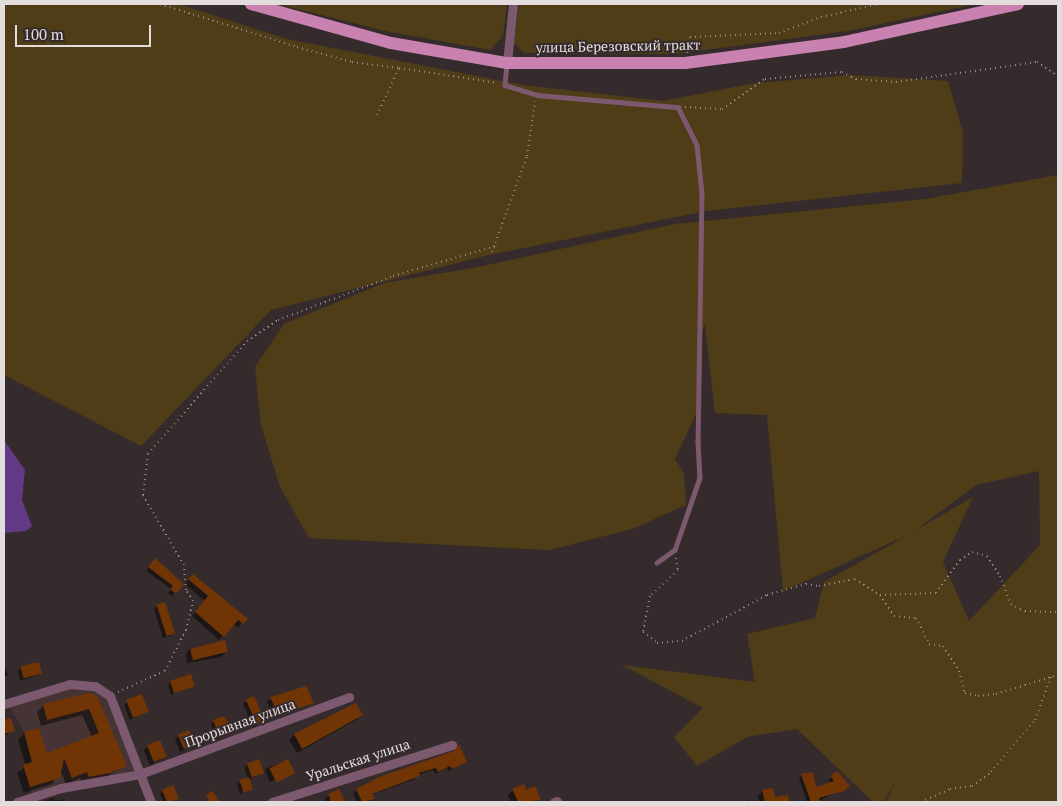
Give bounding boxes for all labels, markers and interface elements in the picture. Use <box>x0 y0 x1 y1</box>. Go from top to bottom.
scale bar <box>18 15 154 47</box>
text: 100 m <box>23 24 64 44</box>
street label: улица Березовский тракт <box>535 36 701 56</box>
street label: Прорывная улица <box>182 695 298 751</box>
street label: Уральская улица <box>304 735 412 785</box>

